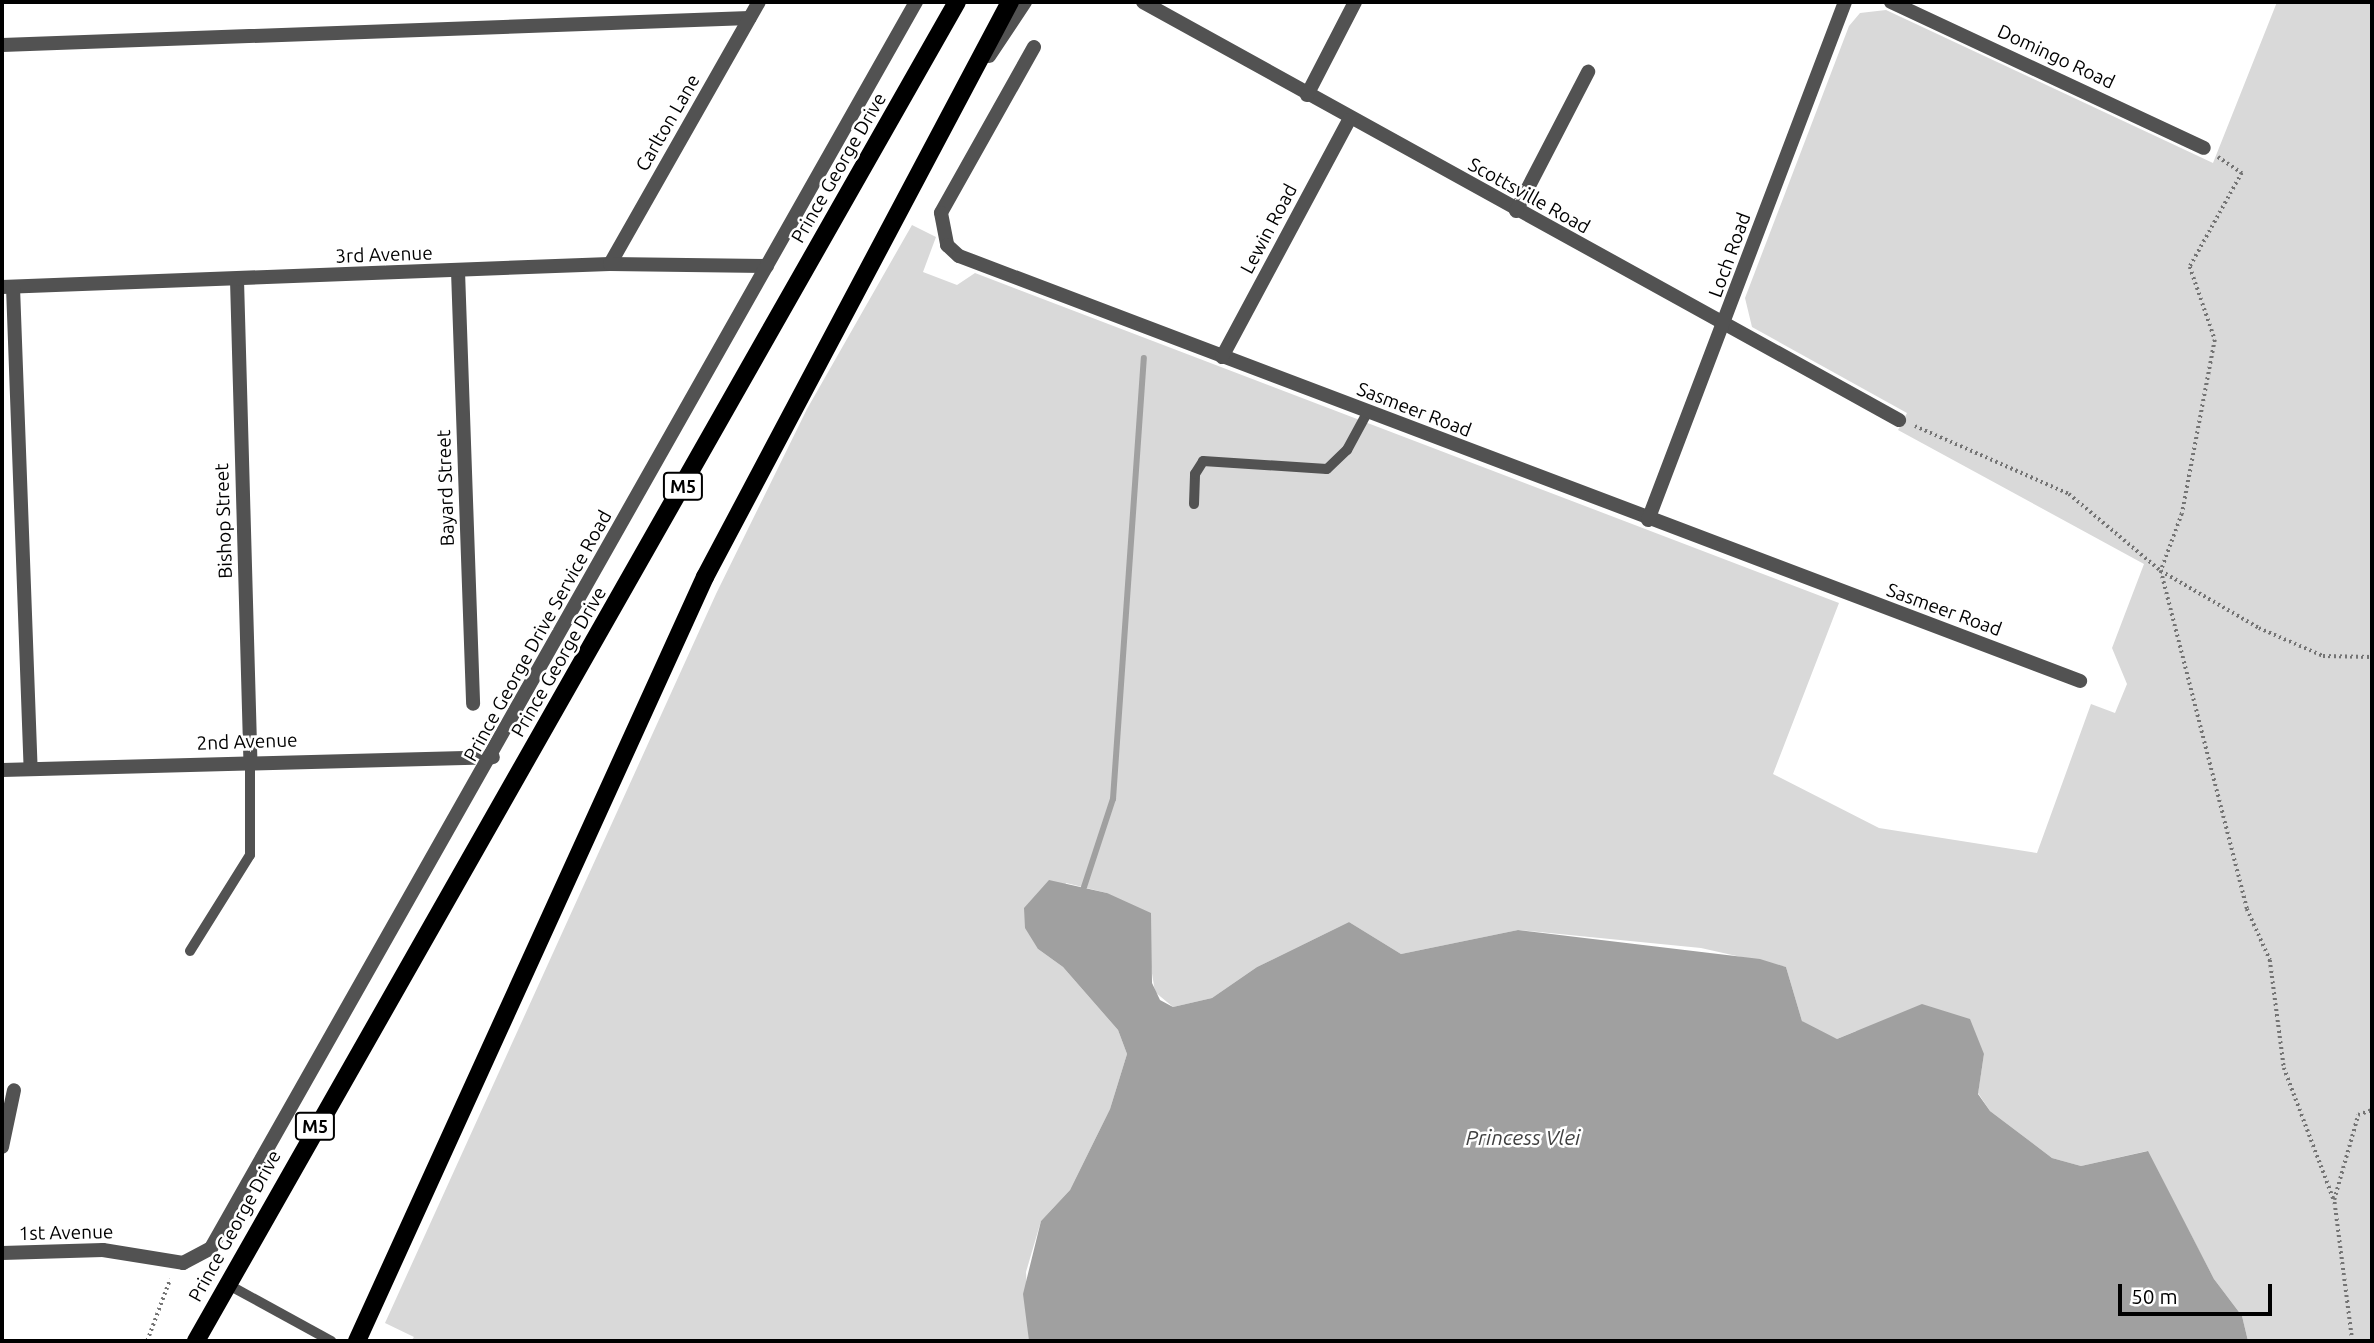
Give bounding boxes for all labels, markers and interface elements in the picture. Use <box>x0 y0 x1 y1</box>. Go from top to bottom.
street label: Domingo Road <box>1994 20 2118 94</box>
street label: Carlton Lane <box>631 70 705 176</box>
street label: Prince George Drive <box>787 89 891 247</box>
street label: Scottsville Road <box>1464 153 1594 239</box>
street label: Lewin Road <box>1236 180 1302 278</box>
street label: Loch Road <box>1704 209 1756 301</box>
street label: 3rd Avenue <box>335 242 433 268</box>
street label: Sasmeer Road <box>1354 378 1474 442</box>
street label: Bayard Street <box>433 429 459 547</box>
street label: Bishop Street <box>211 463 237 579</box>
road number: M5 <box>662 472 704 500</box>
street label: Prince George Drive Service Road <box>459 507 617 765</box>
street label: Sasmeer Road <box>1883 579 2005 641</box>
street label: Prince George Drive <box>507 583 611 741</box>
street label: 2nd Avenue <box>196 729 298 755</box>
road number: M5 <box>294 1112 336 1140</box>
water label: Princess Vlei <box>1466 1124 1580 1150</box>
street label: Prince George Drive <box>184 1146 286 1306</box>
street label: 1st Avenue <box>18 1221 114 1245</box>
scale bar <box>2122 1270 2276 1314</box>
text: 50 m <box>2131 1284 2178 1308</box>

